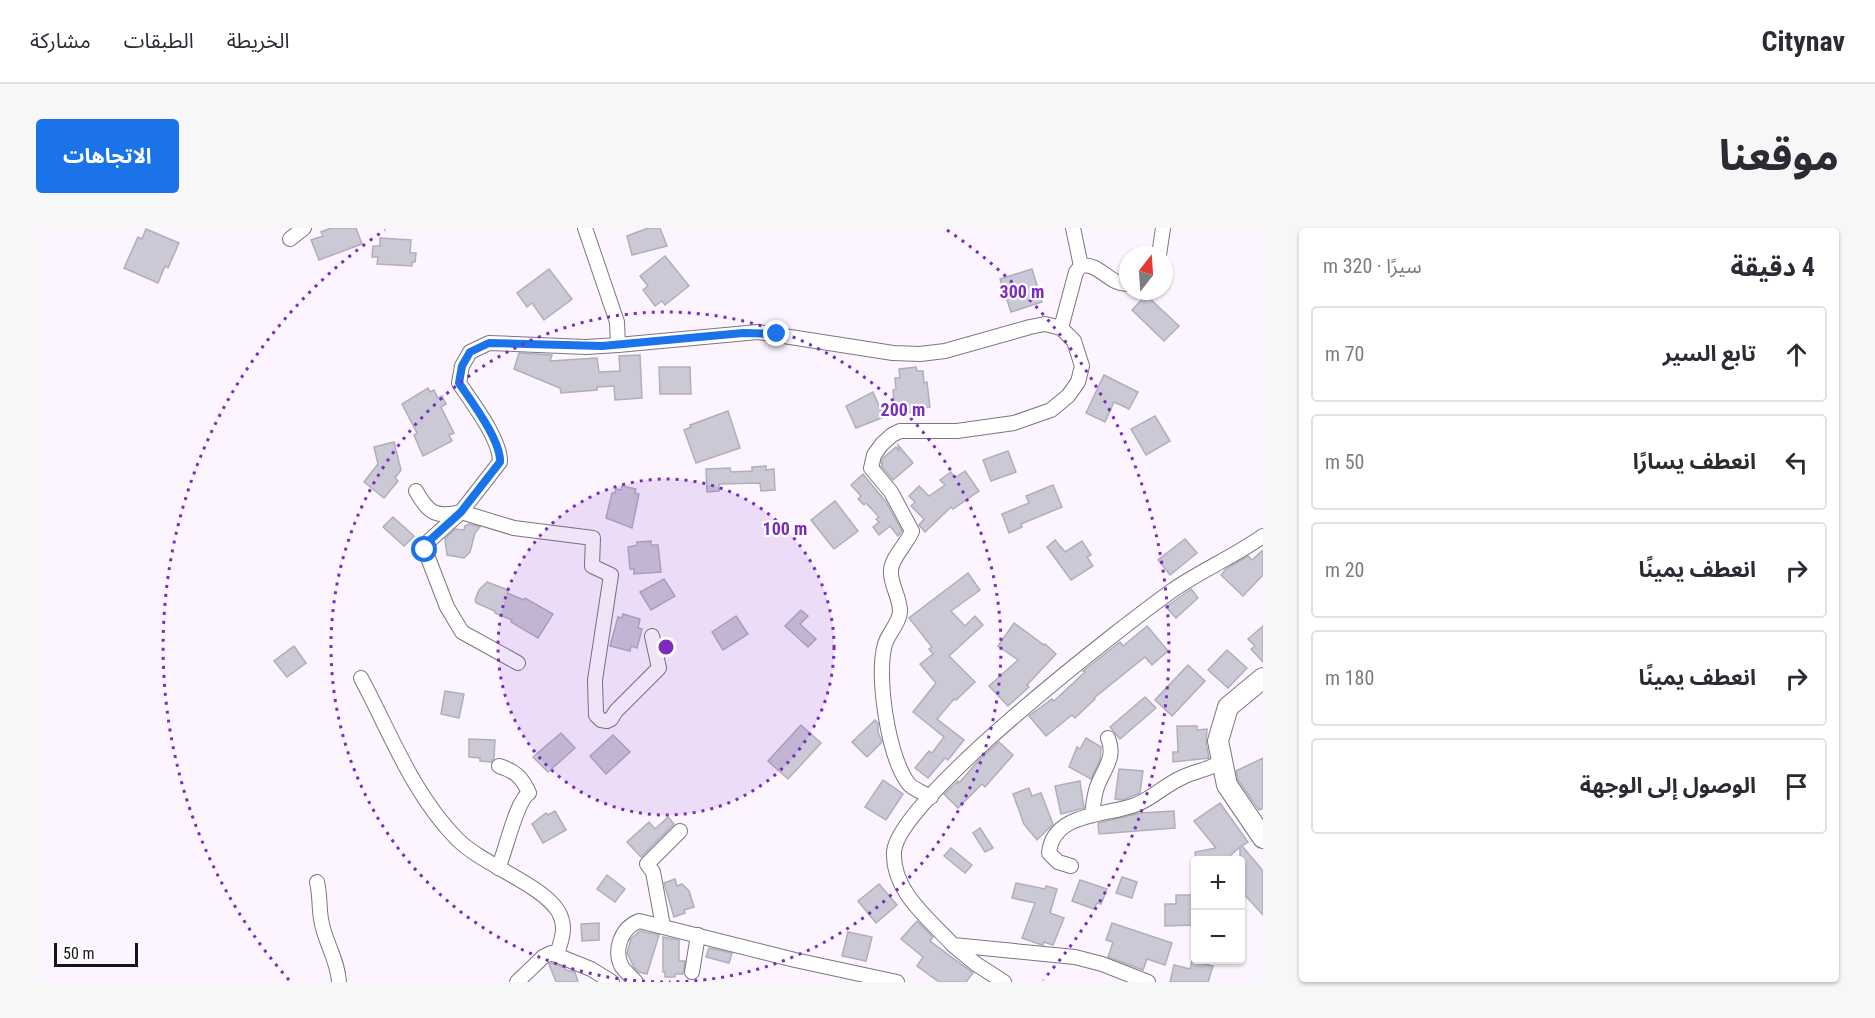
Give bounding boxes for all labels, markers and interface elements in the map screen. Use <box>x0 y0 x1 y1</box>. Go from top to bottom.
text: Citynav <box>1762 25 1845 58</box>
text: مشاركة <box>30 29 91 53</box>
text: الطبقات <box>124 29 194 53</box>
text: الخريطة <box>227 29 290 53</box>
button: الاتجاهات <box>36 119 179 193</box>
text: موقعنا <box>1719 131 1839 180</box>
north arrow <box>1119 246 1173 300</box>
text: 4 دقيقة <box>1730 252 1815 282</box>
text: سيرًا · 320 m <box>1323 254 1422 278</box>
text: 300 m <box>1000 281 1044 302</box>
route end <box>763 320 789 346</box>
icon: ahead <box>1780 338 1813 371</box>
text: تابع السير <box>1663 341 1756 366</box>
text: 70 m <box>1325 342 1364 366</box>
text: 200 m <box>881 399 925 420</box>
icon: left <box>1780 446 1813 479</box>
text: انعطف يسارًا <box>1633 449 1756 474</box>
text: 50 m <box>1325 450 1364 474</box>
text: 100 m <box>763 518 807 539</box>
route start <box>411 536 437 562</box>
icon: right <box>1780 554 1813 587</box>
text: انعطف يمينًا <box>1638 557 1756 582</box>
text: 20 m <box>1325 558 1364 582</box>
centre of rings <box>656 637 676 657</box>
icon: right <box>1780 662 1813 695</box>
text: انعطف يمينًا <box>1638 665 1756 690</box>
text: 180 m <box>1325 666 1374 690</box>
icon: arrive <box>1780 770 1813 803</box>
text: الوصول إلى الوجهة <box>1580 773 1756 798</box>
map controls <box>1191 856 1245 964</box>
button: + <box>1191 856 1245 910</box>
button: − <box>1191 910 1245 964</box>
scale bar <box>54 940 138 968</box>
text: 50 m <box>63 944 95 963</box>

